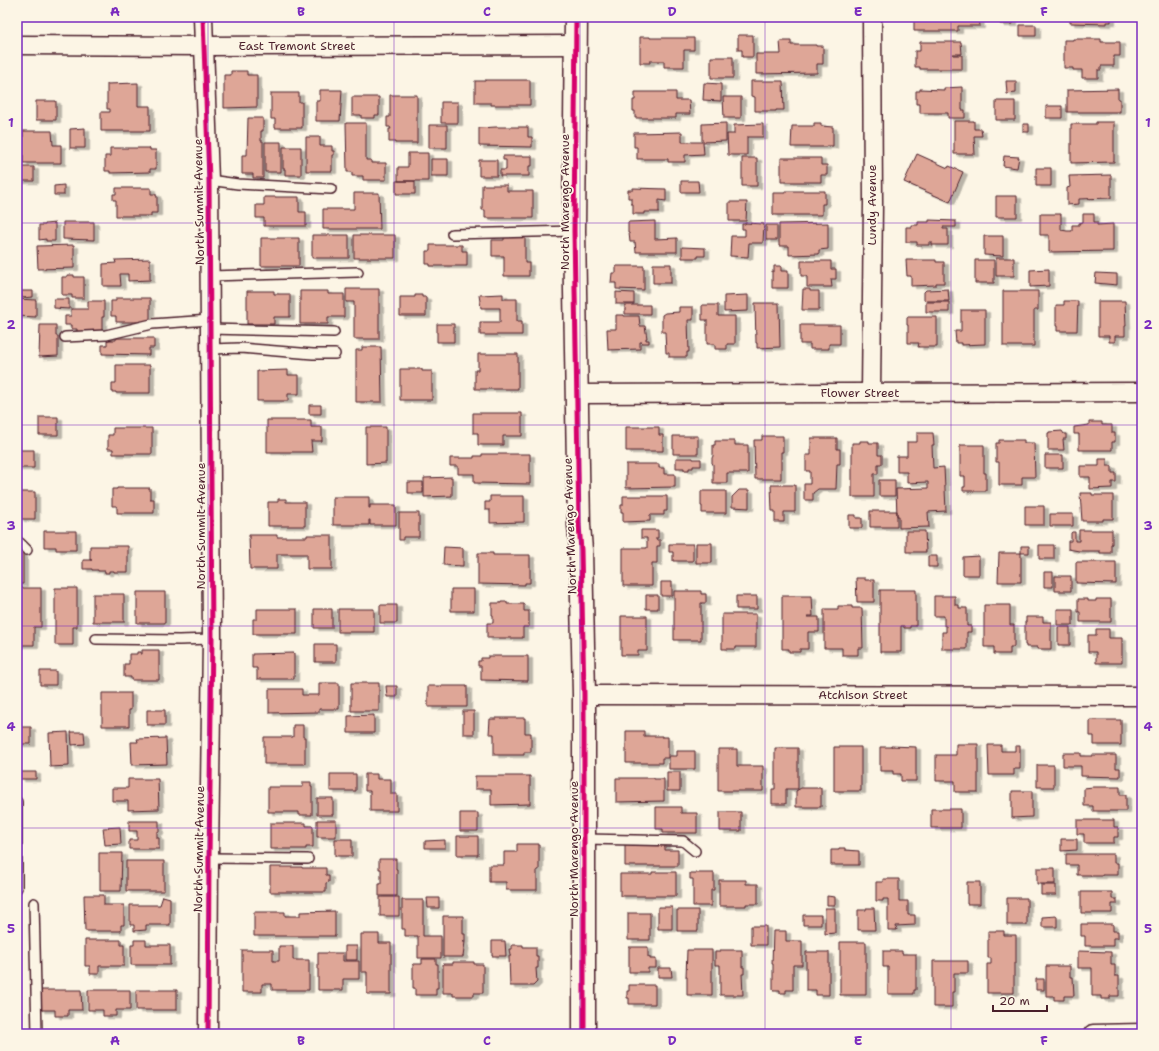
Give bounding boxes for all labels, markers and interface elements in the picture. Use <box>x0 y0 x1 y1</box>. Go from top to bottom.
text: A <box>110 3 120 20</box>
text: B <box>297 3 305 20</box>
text: C <box>483 3 491 20</box>
text: D <box>667 3 677 20</box>
text: E <box>854 3 863 20</box>
text: F <box>1040 3 1048 20</box>
street label: East Tremont Street <box>238 38 356 54</box>
text: 1 <box>8 114 14 131</box>
text: 1 <box>1145 114 1151 131</box>
street label: North Marengo Avenue <box>557 133 573 270</box>
street label: North Summit Avenue <box>190 138 208 266</box>
street label: Lundy Avenue <box>864 164 880 246</box>
text: 2 <box>6 316 16 333</box>
text: 2 <box>1143 316 1153 333</box>
street label: Flower Street <box>821 385 900 401</box>
street label: North Marengo Avenue <box>560 457 580 595</box>
street label: North Summit Avenue <box>193 462 209 589</box>
text: 3 <box>6 517 16 534</box>
text: 3 <box>1143 517 1153 534</box>
street label: Atchison Street <box>818 687 908 703</box>
text: 4 <box>6 718 16 735</box>
text: 4 <box>1143 718 1153 735</box>
street label: North Marengo Avenue <box>566 780 582 917</box>
street label: North Summit Avenue <box>190 785 208 913</box>
text: 5 <box>7 920 15 937</box>
text: 5 <box>1144 920 1152 937</box>
scale bar <box>993 987 1047 1013</box>
text: 20 m <box>999 993 1030 1009</box>
text: A <box>110 1032 120 1049</box>
text: B <box>297 1032 305 1049</box>
text: C <box>483 1032 491 1049</box>
text: D <box>667 1032 677 1049</box>
text: E <box>854 1032 863 1049</box>
text: F <box>1040 1032 1048 1049</box>

